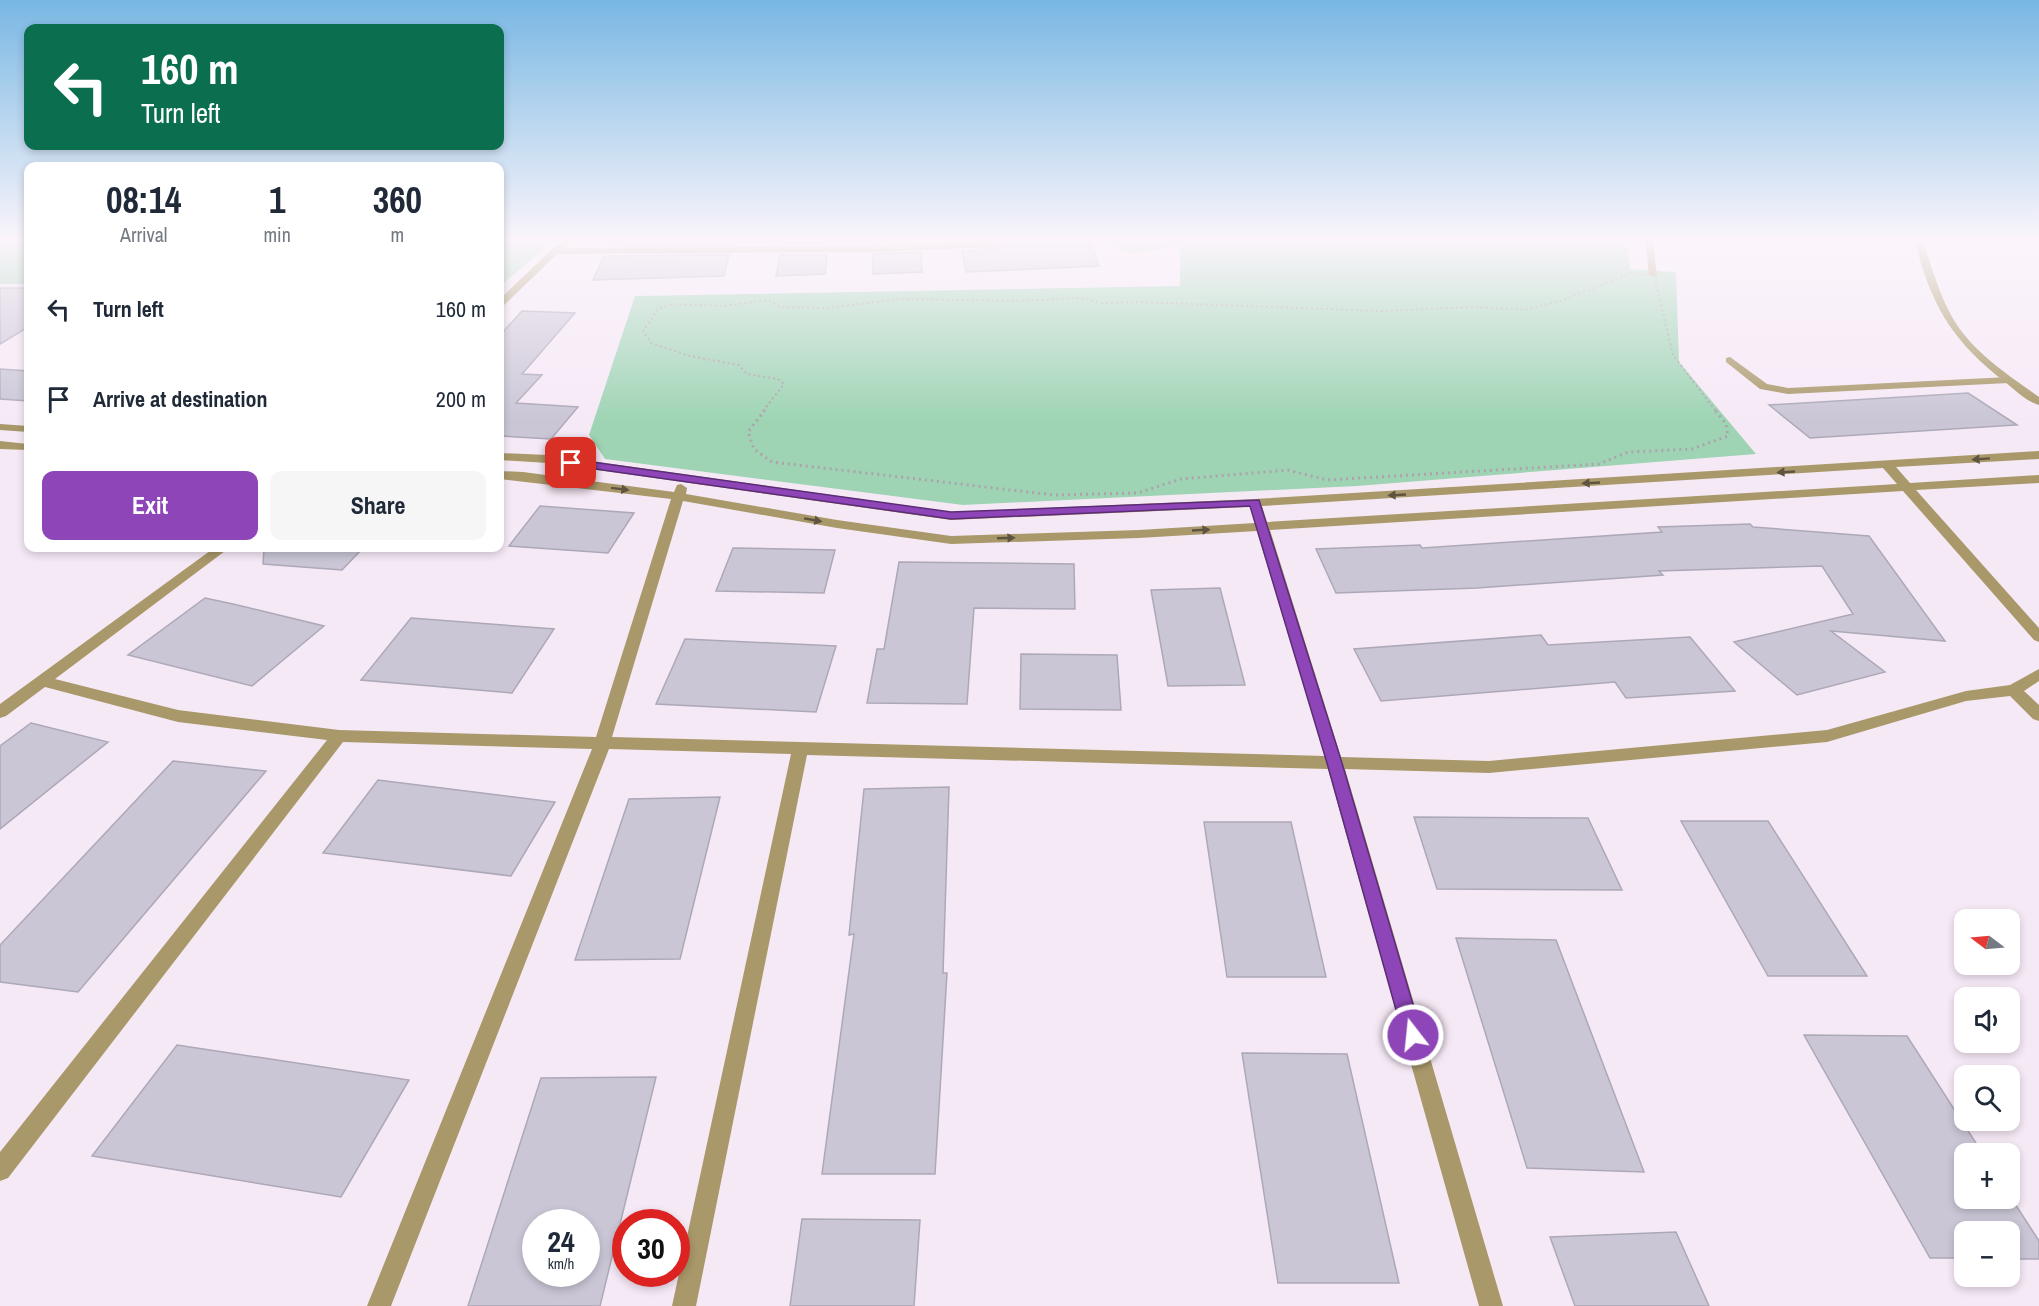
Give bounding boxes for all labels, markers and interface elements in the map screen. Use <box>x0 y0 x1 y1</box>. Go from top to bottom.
text: 160 m <box>141 41 239 97</box>
icon: left <box>42 48 120 126</box>
text: Turn left <box>141 95 220 131</box>
text: 08:14 <box>106 176 181 224</box>
text: 1 <box>269 176 285 224</box>
text: 360 <box>373 176 422 224</box>
text: Arrival <box>120 221 167 248</box>
text: min <box>263 221 291 248</box>
text: m <box>391 221 404 248</box>
icon: left <box>42 293 75 326</box>
text: Turn left <box>93 294 164 324</box>
text: 160 m <box>436 294 486 324</box>
icon: arrive <box>42 383 75 416</box>
text: Arrive at destination <box>93 384 267 414</box>
text: 200 m <box>436 384 486 414</box>
pin <box>545 437 596 488</box>
icon: arrive <box>554 446 587 479</box>
one-way arrow <box>1971 455 1990 464</box>
one-way arrow <box>1777 467 1796 477</box>
button: Exit <box>42 471 258 540</box>
button: Share <box>270 471 486 540</box>
one-way arrow <box>1582 479 1601 488</box>
one-way arrow <box>611 484 630 493</box>
one-way arrow <box>1387 490 1406 499</box>
one-way arrow <box>803 516 822 525</box>
one-way arrow <box>1192 526 1211 535</box>
one-way arrow <box>997 533 1016 543</box>
north arrow <box>1954 909 2020 975</box>
map controls <box>1954 909 2020 1287</box>
button: sound <box>1954 987 2020 1053</box>
position arrow <box>1381 1003 1445 1067</box>
button: search <box>1954 1065 2020 1131</box>
button: + <box>1954 1143 2020 1209</box>
speed limit sign: 30 <box>612 1209 690 1287</box>
text: 24 <box>547 1221 575 1261</box>
button: − <box>1954 1221 2020 1287</box>
text: km/h <box>548 1253 574 1274</box>

